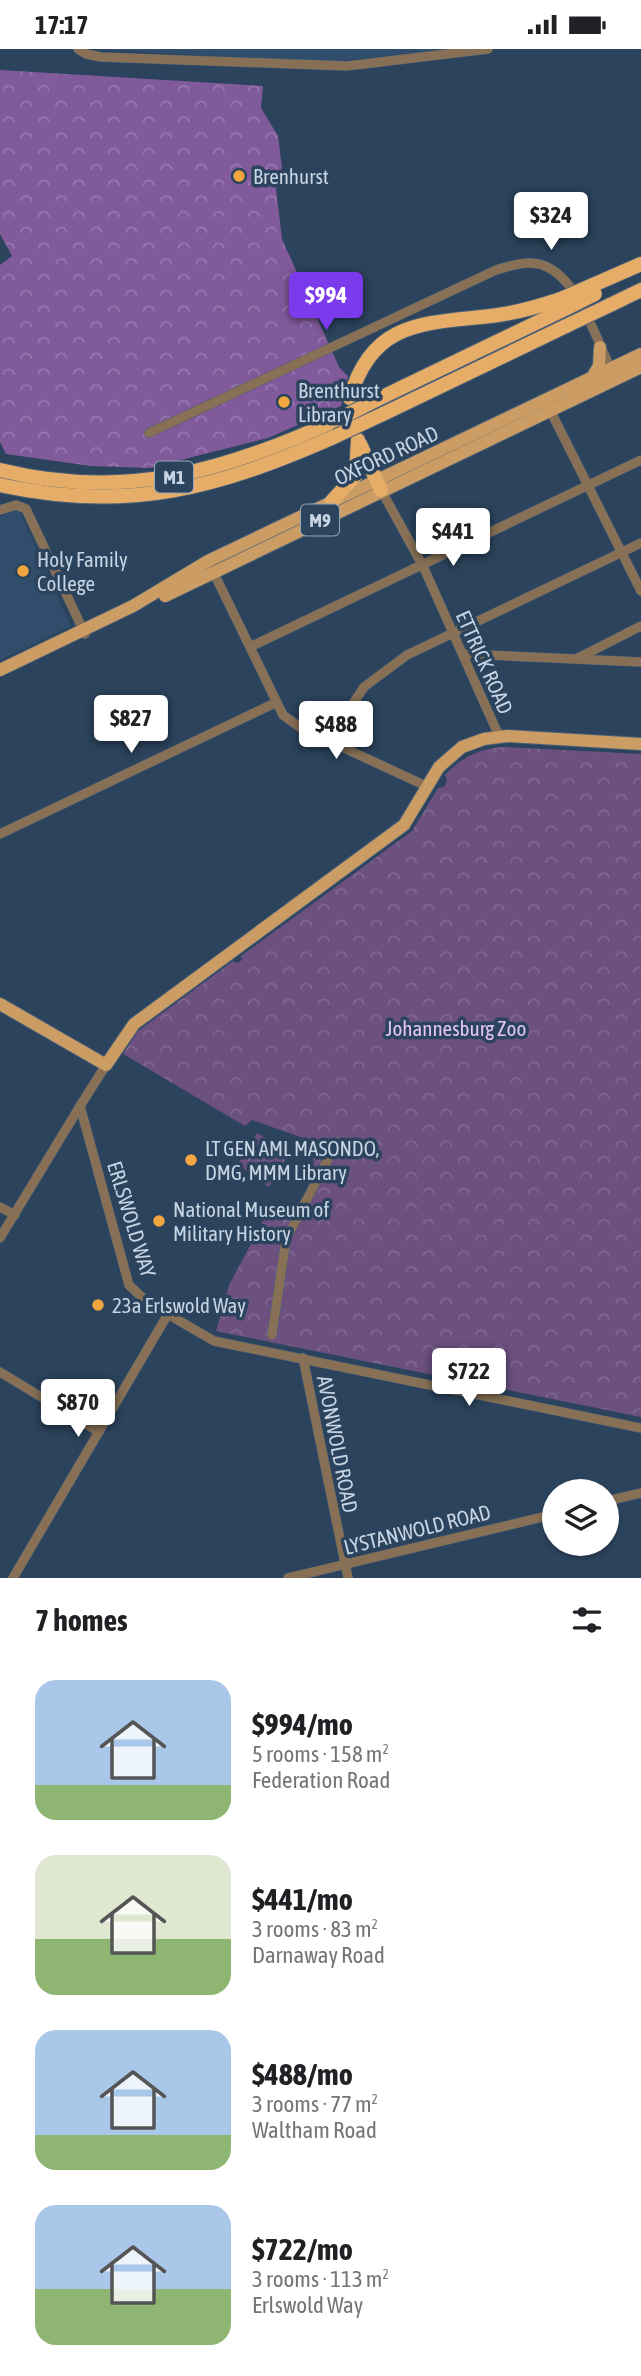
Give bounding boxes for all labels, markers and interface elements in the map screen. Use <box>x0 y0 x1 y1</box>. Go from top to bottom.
text: 17:17 <box>35 10 89 40</box>
place label: Brenhurst <box>253 164 329 188</box>
marker: Brenhurst <box>231 168 247 184</box>
pin: $324 <box>510 193 592 252</box>
text: $324 <box>530 202 572 228</box>
pin: $994 <box>285 273 367 332</box>
text: $994 <box>305 282 347 308</box>
place label: Brenthurst Library <box>298 378 380 426</box>
marker: Brenthurst Library <box>276 394 292 410</box>
street label: OXFORD ROAD <box>330 420 442 490</box>
road number: M1 <box>155 461 193 493</box>
road number: M9 <box>301 505 339 535</box>
pin: $441 <box>412 509 494 568</box>
text: $441 <box>432 518 474 544</box>
place label: Holy Family College <box>37 547 128 595</box>
marker: Holy Family College <box>15 563 31 579</box>
street label: ETTRICK ROAD <box>452 607 518 717</box>
pin: $827 <box>90 695 172 755</box>
pin: $488 <box>295 701 377 761</box>
text: $827 <box>110 705 152 731</box>
text: $488 <box>315 711 357 737</box>
park label: Johannesburg Zoo <box>386 1016 526 1040</box>
place label: LT GEN AML MASONDO, DMG, MMM Library <box>205 1136 379 1184</box>
marker: LT GEN AML MASONDO, DMG, MMM Library <box>183 1152 199 1168</box>
street label: ERLSWOLD WAY <box>103 1158 161 1280</box>
place label: National Museum of Military History <box>173 1197 329 1245</box>
marker: National Museum of Military History <box>151 1213 167 1229</box>
place label: 23a Erlswold Way <box>112 1293 246 1317</box>
marker: 23a Erlswold Way <box>90 1297 106 1313</box>
pin: $722 <box>428 1349 510 1408</box>
text: $722 <box>448 1358 490 1384</box>
street label: AVONWOLD ROAD <box>313 1373 363 1515</box>
pin: $870 <box>37 1379 119 1439</box>
text: $870 <box>57 1389 99 1415</box>
map controls <box>542 1479 619 1556</box>
button: layers <box>542 1479 619 1556</box>
street label: LYSTANWOLD ROAD <box>341 1499 493 1559</box>
icon: filters <box>568 1601 606 1639</box>
text: 7 homes <box>35 1603 128 1637</box>
text: $994/mo <box>252 1707 353 1741</box>
icon: home <box>91 1708 175 1792</box>
text: 5 rooms · 158 m² <box>252 1741 389 1767</box>
text: Federation Road <box>252 1767 390 1793</box>
text: $441/mo <box>252 1882 353 1916</box>
icon: home <box>91 1883 175 1967</box>
text: 3 rooms · 83 m² <box>252 1916 378 1942</box>
text: Darnaway Road <box>252 1942 385 1968</box>
text: $488/mo <box>252 2057 353 2091</box>
icon: home <box>91 2058 175 2142</box>
text: 3 rooms · 77 m² <box>252 2091 378 2117</box>
text: Waltham Road <box>252 2117 377 2143</box>
text: $722/mo <box>252 2232 353 2266</box>
icon: home <box>91 2233 175 2317</box>
text: 3 rooms · 113 m² <box>252 2266 389 2292</box>
text: Erlswold Way <box>252 2292 363 2318</box>

